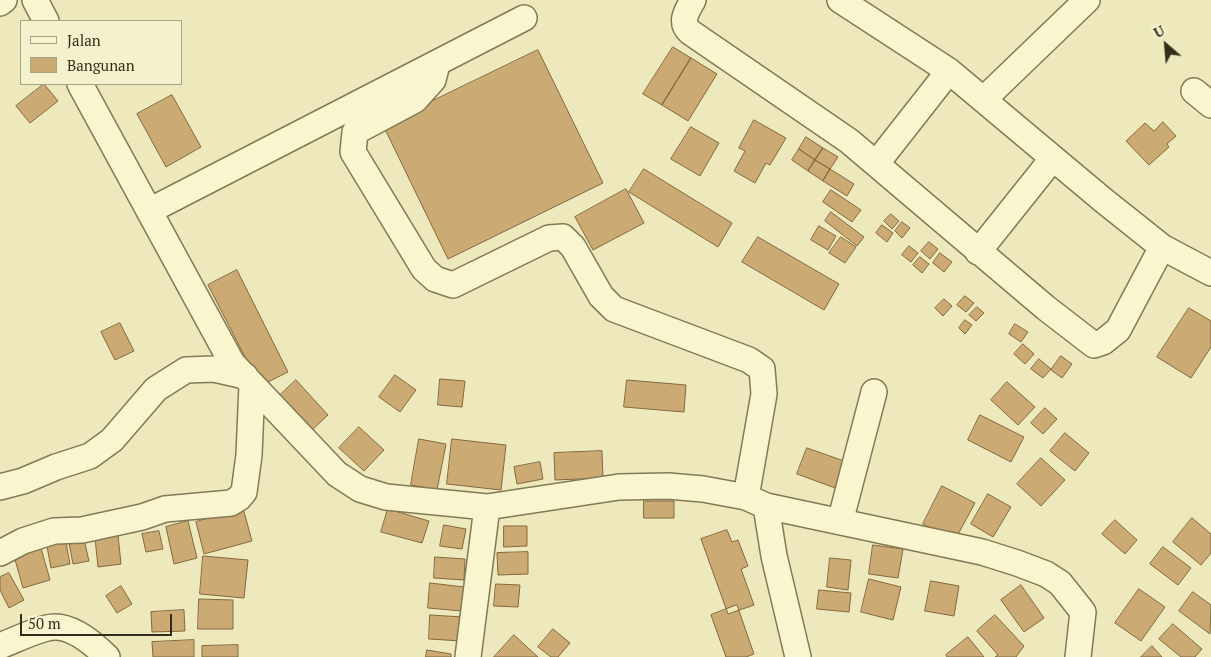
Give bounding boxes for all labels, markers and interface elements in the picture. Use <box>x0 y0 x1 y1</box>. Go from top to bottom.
legend <box>20 20 182 85</box>
north arrow <box>1141 20 1191 70</box>
text: U <box>1150 20 1168 42</box>
text: Jalan <box>67 30 101 50</box>
text: Bangunan <box>67 55 135 75</box>
scale bar <box>22 604 175 636</box>
text: 50 m <box>28 613 61 633</box>

